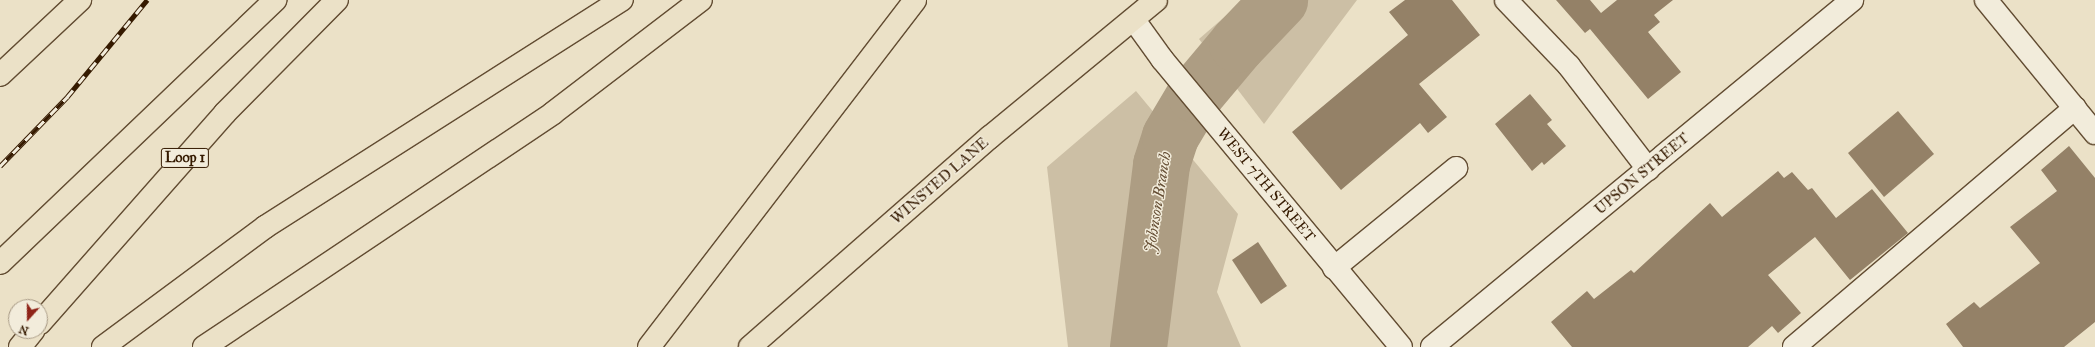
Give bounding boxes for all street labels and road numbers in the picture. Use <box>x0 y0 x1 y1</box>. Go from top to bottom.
street label: WEST 7TH STREET <box>1213 124 1319 246</box>
street label: UPSON STREET <box>1591 129 1693 219</box>
street label: WINSTED LANE <box>888 134 992 228</box>
road number: Loop 1 <box>160 146 210 170</box>

